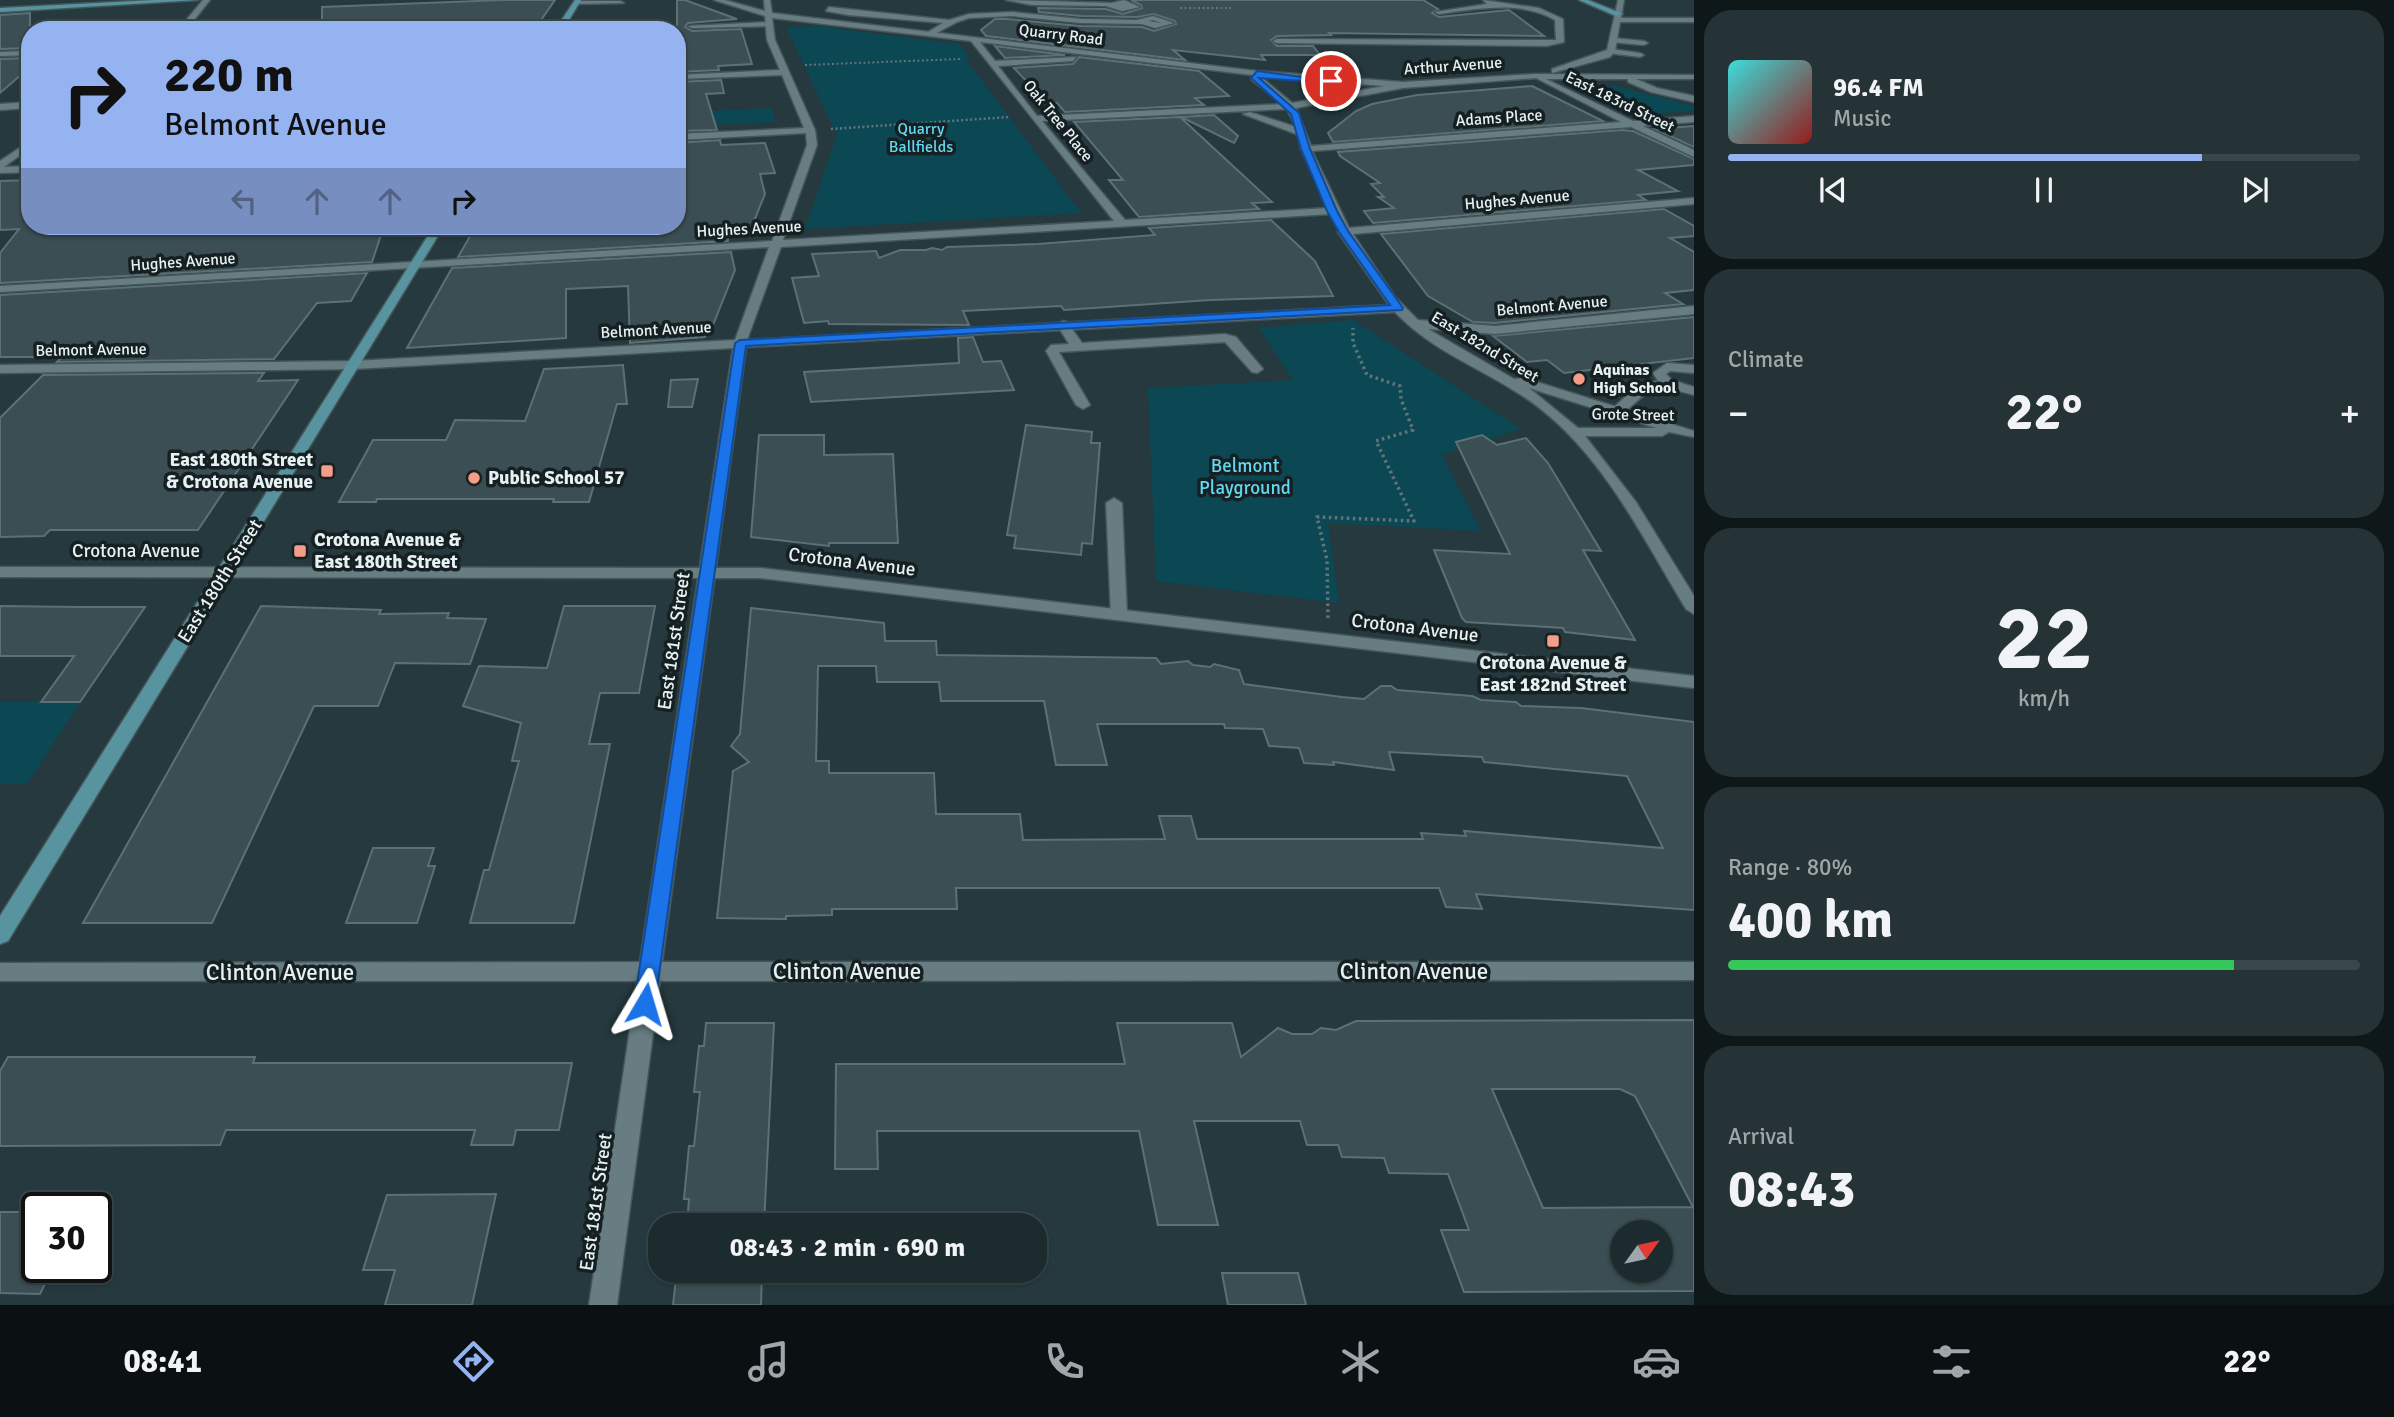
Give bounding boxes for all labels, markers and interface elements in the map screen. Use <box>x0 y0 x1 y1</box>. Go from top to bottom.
street label: Quarry Road <box>1018 20 1104 50</box>
text: 220 m <box>164 45 294 105</box>
icon: right <box>49 49 140 140</box>
pin <box>1301 51 1361 111</box>
street label: Arthur Avenue <box>1403 53 1503 79</box>
icon: arrive <box>1312 62 1350 100</box>
street label: East 183rd Street <box>1562 67 1678 137</box>
text: 96.4 FM <box>1833 72 1924 104</box>
street label: Oak Tree Place <box>1019 76 1097 166</box>
text: Music <box>1833 104 1891 133</box>
text: Belmont Avenue <box>164 105 387 144</box>
street label: Adams Place <box>1455 105 1543 131</box>
park label: Quarry Ballfields <box>889 119 953 157</box>
icon: previous <box>1814 171 1852 209</box>
icon: pause <box>2025 171 2063 209</box>
icon: next <box>2236 171 2274 209</box>
icon: left <box>225 182 263 220</box>
icon: ahead <box>298 182 336 220</box>
icon: ahead <box>371 182 409 220</box>
icon: right <box>444 182 482 220</box>
street label: Hughes Avenue <box>1464 185 1570 215</box>
street label: Hughes Avenue <box>696 216 802 242</box>
street label: Hughes Avenue <box>130 248 236 276</box>
street label: Belmont Avenue <box>1496 291 1608 321</box>
street label: East 182nd Street <box>1428 307 1543 387</box>
street label: Belmont Avenue <box>600 317 712 343</box>
street label: Belmont Avenue <box>35 339 147 361</box>
text: Climate <box>1728 345 1804 374</box>
place label: Aquinas High School <box>1593 360 1676 398</box>
marker: Aquinas High School <box>1571 371 1587 387</box>
text: 22° <box>2006 380 2082 444</box>
text: − <box>1728 390 1749 437</box>
text: + <box>2339 390 2360 437</box>
street label: Grote Street <box>1591 404 1675 426</box>
place label: East 180th Street & Crotona Avenue <box>166 448 313 494</box>
park label: Belmont Playground <box>1199 454 1291 500</box>
marker: East 180th Street & Crotona Avenue <box>319 463 335 479</box>
place label: Public School 57 <box>488 466 625 490</box>
marker: Public School 57 <box>466 470 482 486</box>
street label: East 180th Street <box>173 515 268 647</box>
place label: Crotona Avenue & East 180th Street <box>314 528 462 574</box>
street label: Crotona Avenue <box>72 539 200 563</box>
street label: Crotona Avenue <box>787 542 917 582</box>
marker: Crotona Avenue & East 180th Street <box>292 543 308 559</box>
street label: East 181st Street <box>652 570 696 711</box>
text: 22 <box>1995 582 2093 695</box>
street label: Crotona Avenue <box>1350 608 1480 648</box>
marker: Crotona Avenue & East 182nd Street <box>1545 633 1561 649</box>
place label: Crotona Avenue & East 182nd Street <box>1479 651 1627 697</box>
text: km/h <box>2018 684 2070 713</box>
text: Range · 80% <box>1728 853 1852 882</box>
text: 400 km <box>1728 888 1893 952</box>
street label: Clinton Avenue <box>773 957 921 986</box>
street label: Clinton Avenue <box>1340 957 1488 986</box>
street label: Clinton Avenue <box>206 958 354 987</box>
position arrow <box>608 967 682 1041</box>
text: Arrival <box>1728 1122 1794 1151</box>
street label: East 181st Street <box>574 1131 618 1272</box>
text: 08:43 <box>1728 1157 1856 1221</box>
speed limit sign: 30 <box>21 1192 112 1283</box>
north arrow <box>1610 1220 1673 1283</box>
map controls <box>1610 1220 1673 1283</box>
text: 08:43 · 2 min · 690 m <box>730 1232 965 1264</box>
icon: directions <box>449 1337 498 1386</box>
icon: music <box>744 1337 793 1386</box>
icon: phone <box>1040 1337 1089 1386</box>
icon: climate <box>1336 1337 1385 1386</box>
icon: car <box>1632 1337 1681 1386</box>
icon: filters <box>1927 1337 1976 1386</box>
text: 08:41 <box>123 1342 202 1381</box>
text: 22° <box>2223 1342 2271 1381</box>

